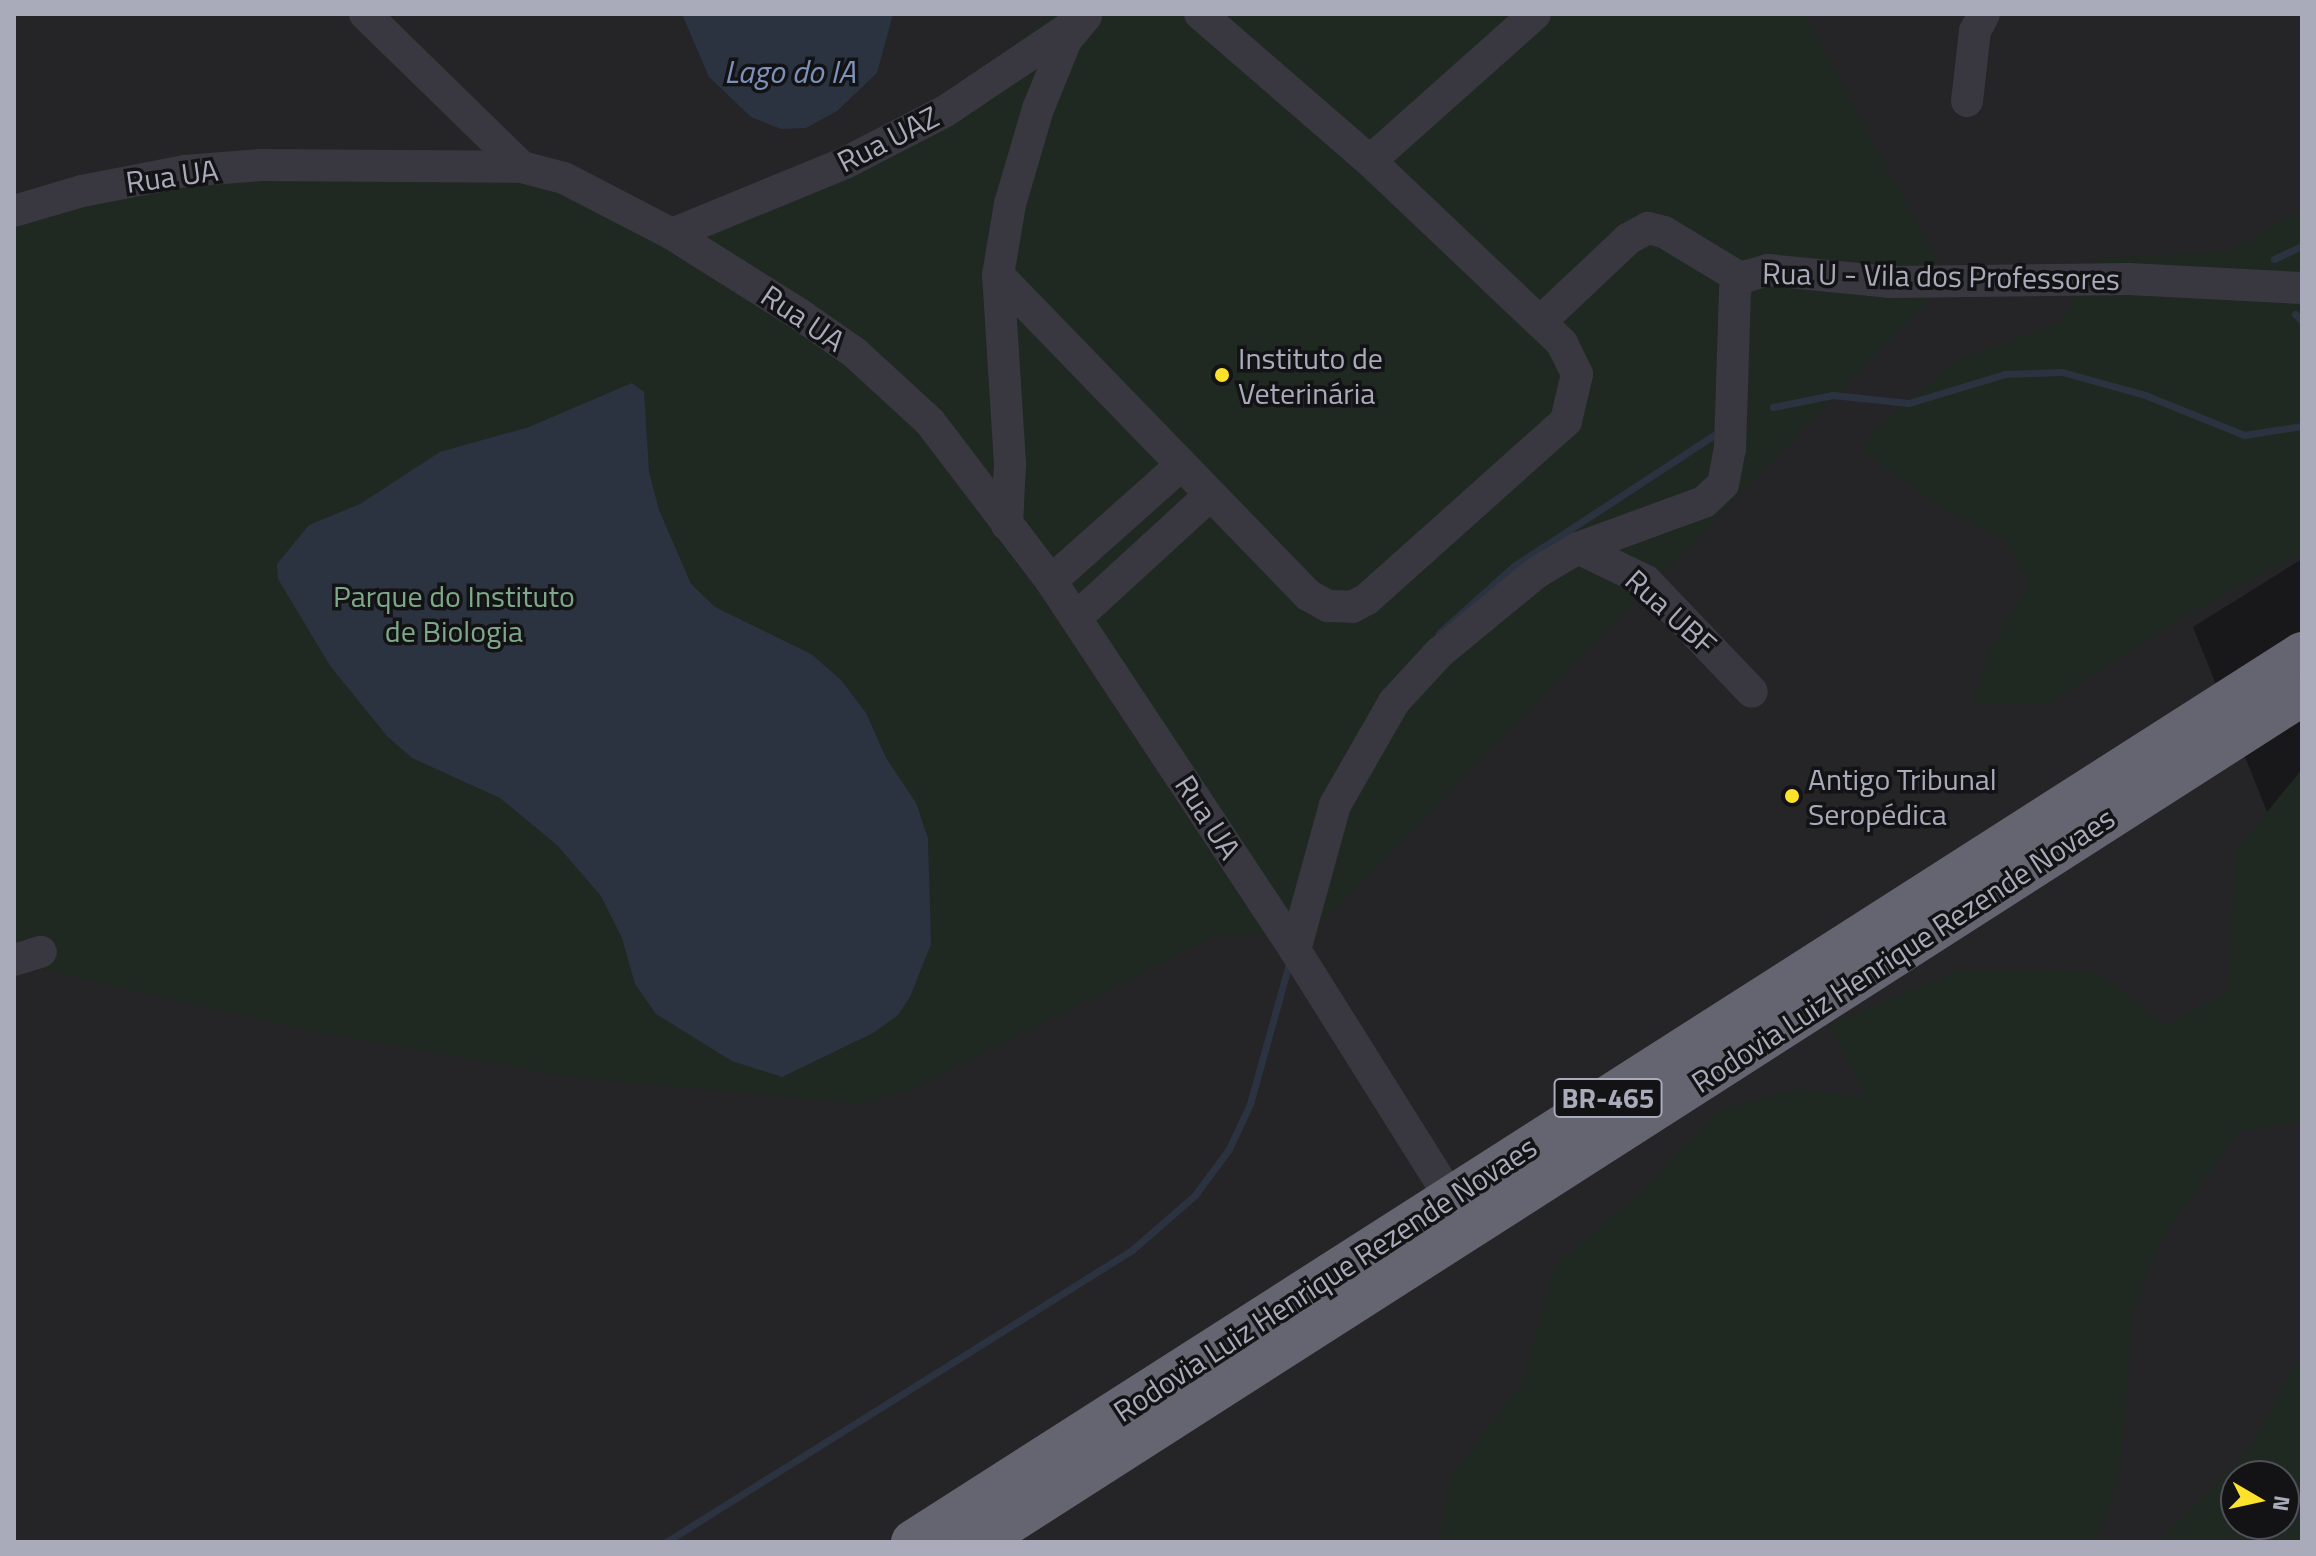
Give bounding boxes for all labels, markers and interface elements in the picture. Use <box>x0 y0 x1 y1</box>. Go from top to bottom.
water label: Lago do IA <box>724 52 856 90</box>
street label: Rua UAZ <box>831 98 945 180</box>
street label: Rua UA <box>123 152 221 200</box>
street label: Rua U - Vila dos Professores <box>1762 255 2120 297</box>
street label: Rua UA <box>754 277 852 359</box>
place label: Instituto de Veterinária <box>1238 340 1383 410</box>
marker: Instituto de Veterinária <box>1213 366 1231 384</box>
street label: Rua UBF <box>1618 562 1724 662</box>
park label: Parque do Instituto de Biologia <box>333 578 575 648</box>
place label: Antigo Tribunal Seropédica <box>1808 761 1997 832</box>
street label: Rua UA <box>1168 768 1248 866</box>
marker: Antigo Tribunal Seropédica <box>1783 787 1801 805</box>
street label: Rodovia Luiz Henrique Rezende Novaes <box>1685 800 2121 1100</box>
road number: BR-465 <box>1552 1074 1664 1122</box>
street label: Rodovia Luiz Henrique Rezende Novaes <box>1107 1129 1543 1429</box>
north arrow <box>2220 1460 2300 1540</box>
text: N <box>2264 1493 2300 1514</box>

